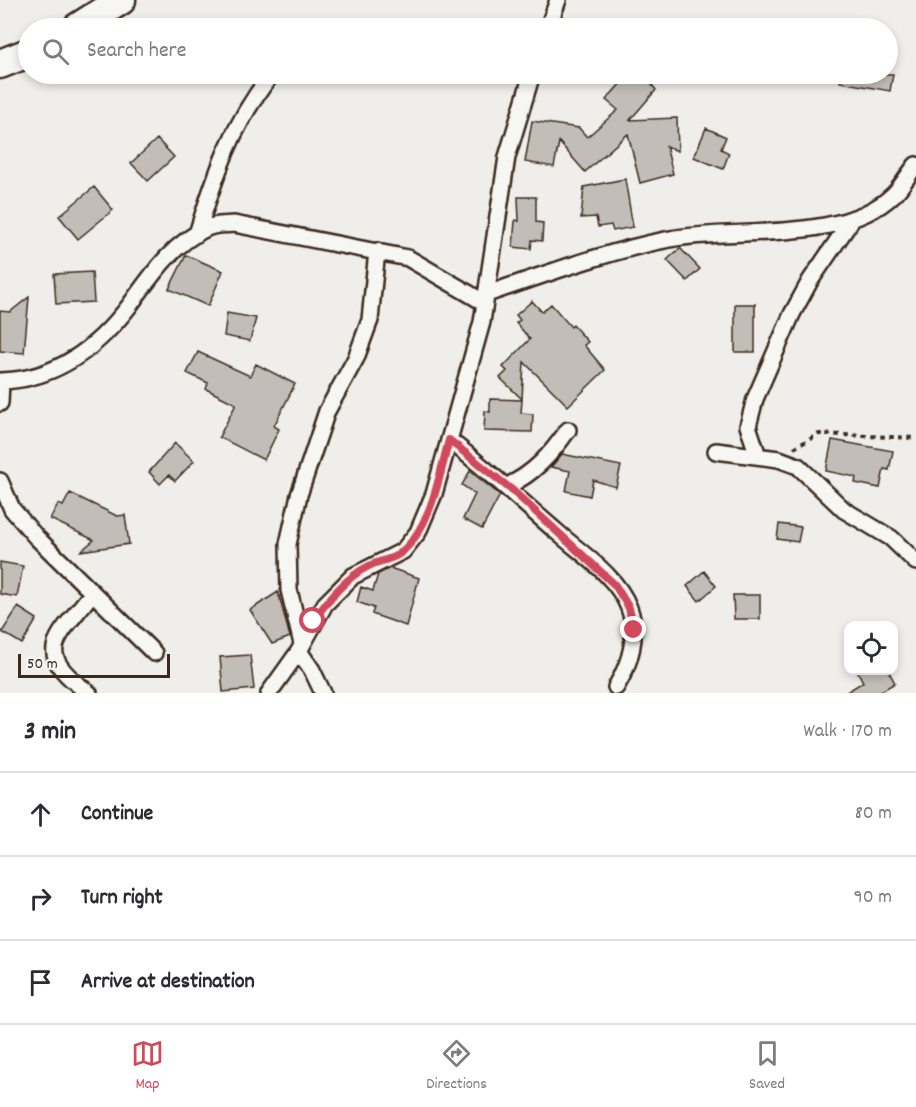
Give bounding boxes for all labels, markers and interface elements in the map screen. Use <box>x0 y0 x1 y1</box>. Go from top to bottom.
search box <box>18 18 898 84</box>
icon: search <box>39 35 72 68</box>
text: Search here <box>87 36 186 67</box>
route start <box>299 607 325 633</box>
route end <box>620 616 646 642</box>
map controls <box>844 621 898 675</box>
button: locate <box>844 621 898 675</box>
scale bar <box>18 651 170 678</box>
text: 50 m <box>27 653 58 676</box>
text: 3 min <box>24 714 76 751</box>
text: Walk · 170 m <box>803 718 892 746</box>
icon: ahead <box>24 798 57 831</box>
text: Continue <box>81 799 153 830</box>
text: 80 m <box>855 800 892 828</box>
icon: right <box>24 882 57 915</box>
text: Turn right <box>81 883 163 914</box>
text: 90 m <box>854 884 892 912</box>
icon: arrive <box>24 966 57 999</box>
text: Arrive at destination <box>81 967 255 998</box>
tab: Map <box>131 1037 164 1096</box>
tab: Directions <box>426 1037 487 1096</box>
tab: Saved <box>749 1037 785 1096</box>

